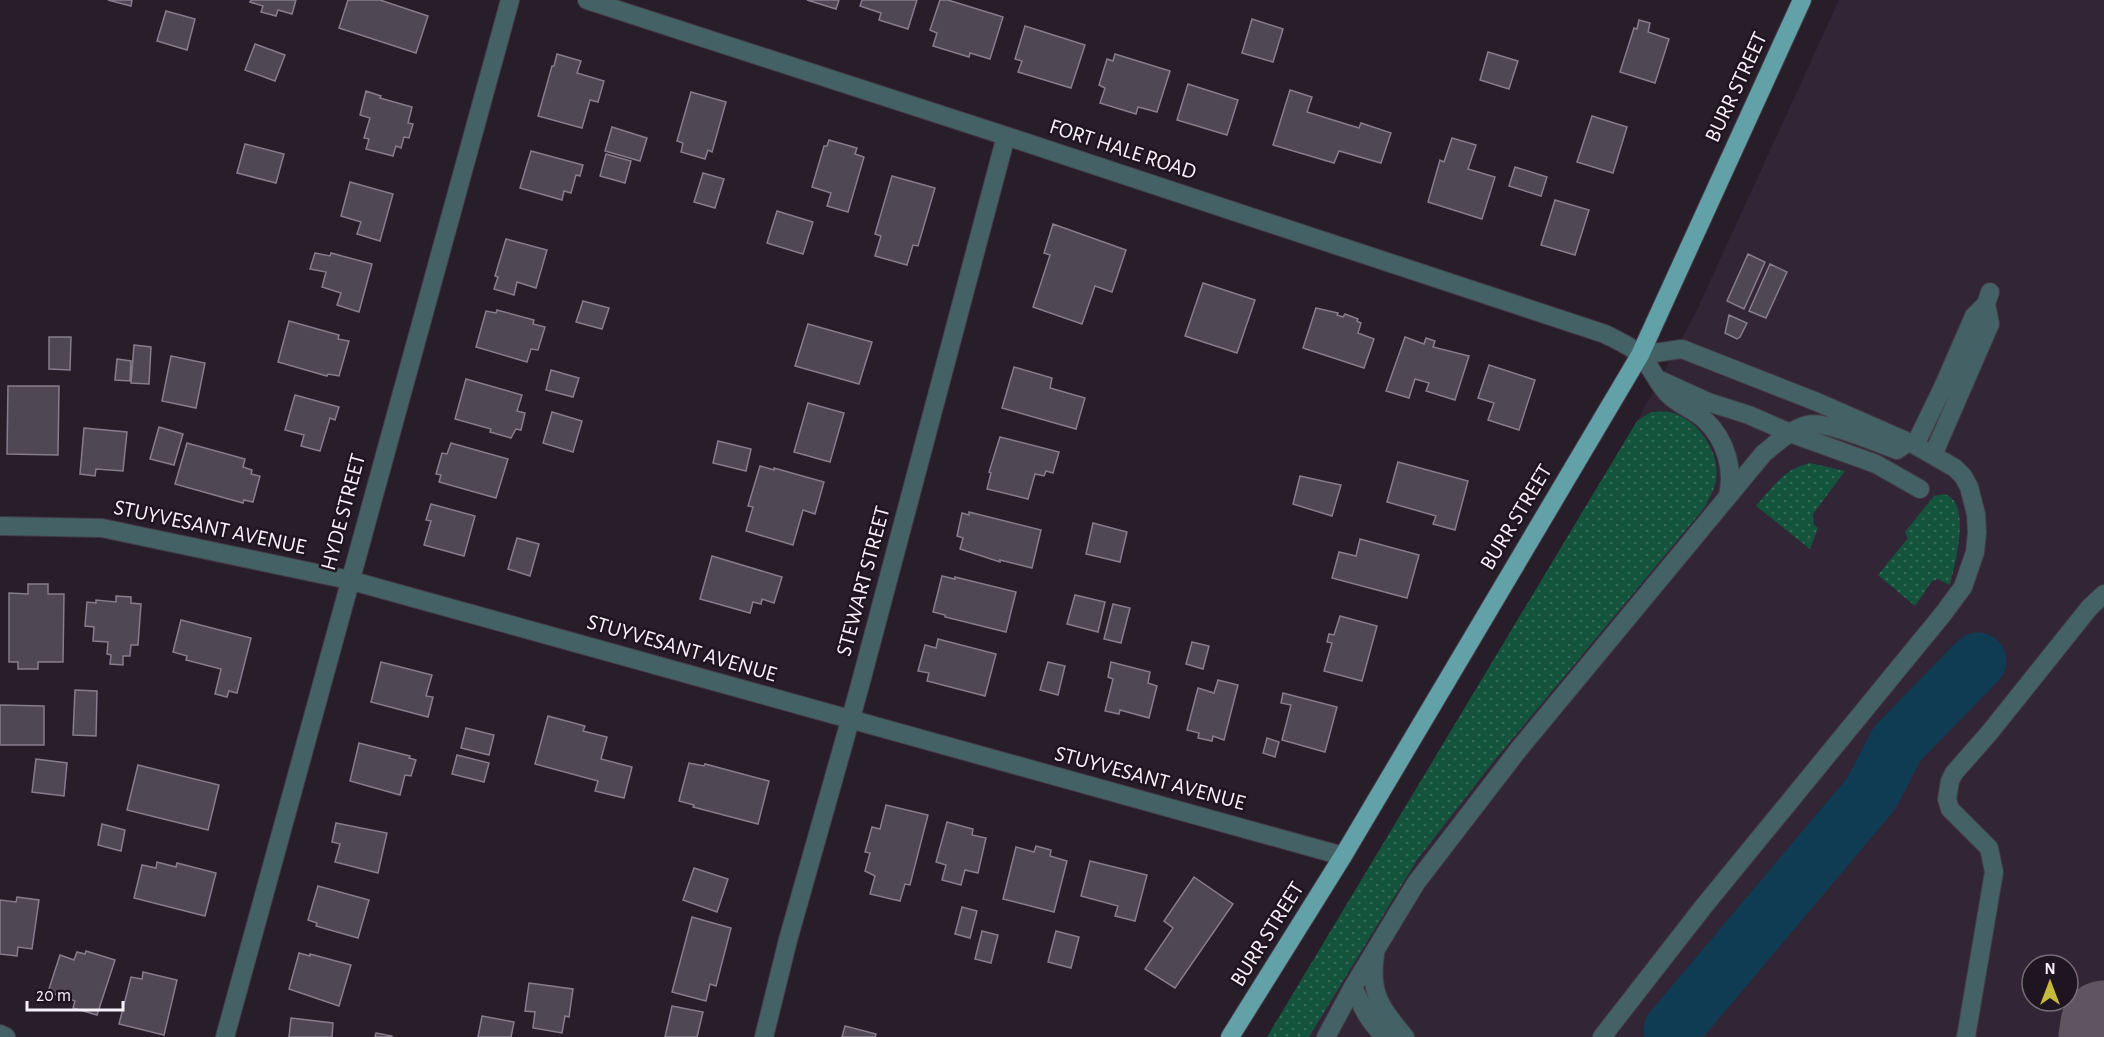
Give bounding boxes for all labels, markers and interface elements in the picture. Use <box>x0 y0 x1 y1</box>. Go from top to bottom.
street label: BURR STREET <box>1701 28 1771 145</box>
street label: FORT HALE ROAD <box>1047 115 1199 183</box>
street label: HYDE STREET <box>317 451 369 573</box>
street label: BURR STREET <box>1476 460 1556 574</box>
street label: STUYVESANT AVENUE <box>112 496 309 558</box>
street label: STEWART STREET <box>832 504 894 658</box>
street label: STUYVESANT AVENUE <box>585 610 780 686</box>
street label: STUYVESANT AVENUE <box>1052 742 1248 814</box>
street label: BURR STREET <box>1226 878 1308 990</box>
north arrow <box>2020 953 2080 1013</box>
text: N <box>2044 961 2056 977</box>
scale bar <box>27 974 123 1012</box>
text: 20 m <box>36 987 71 1005</box>

